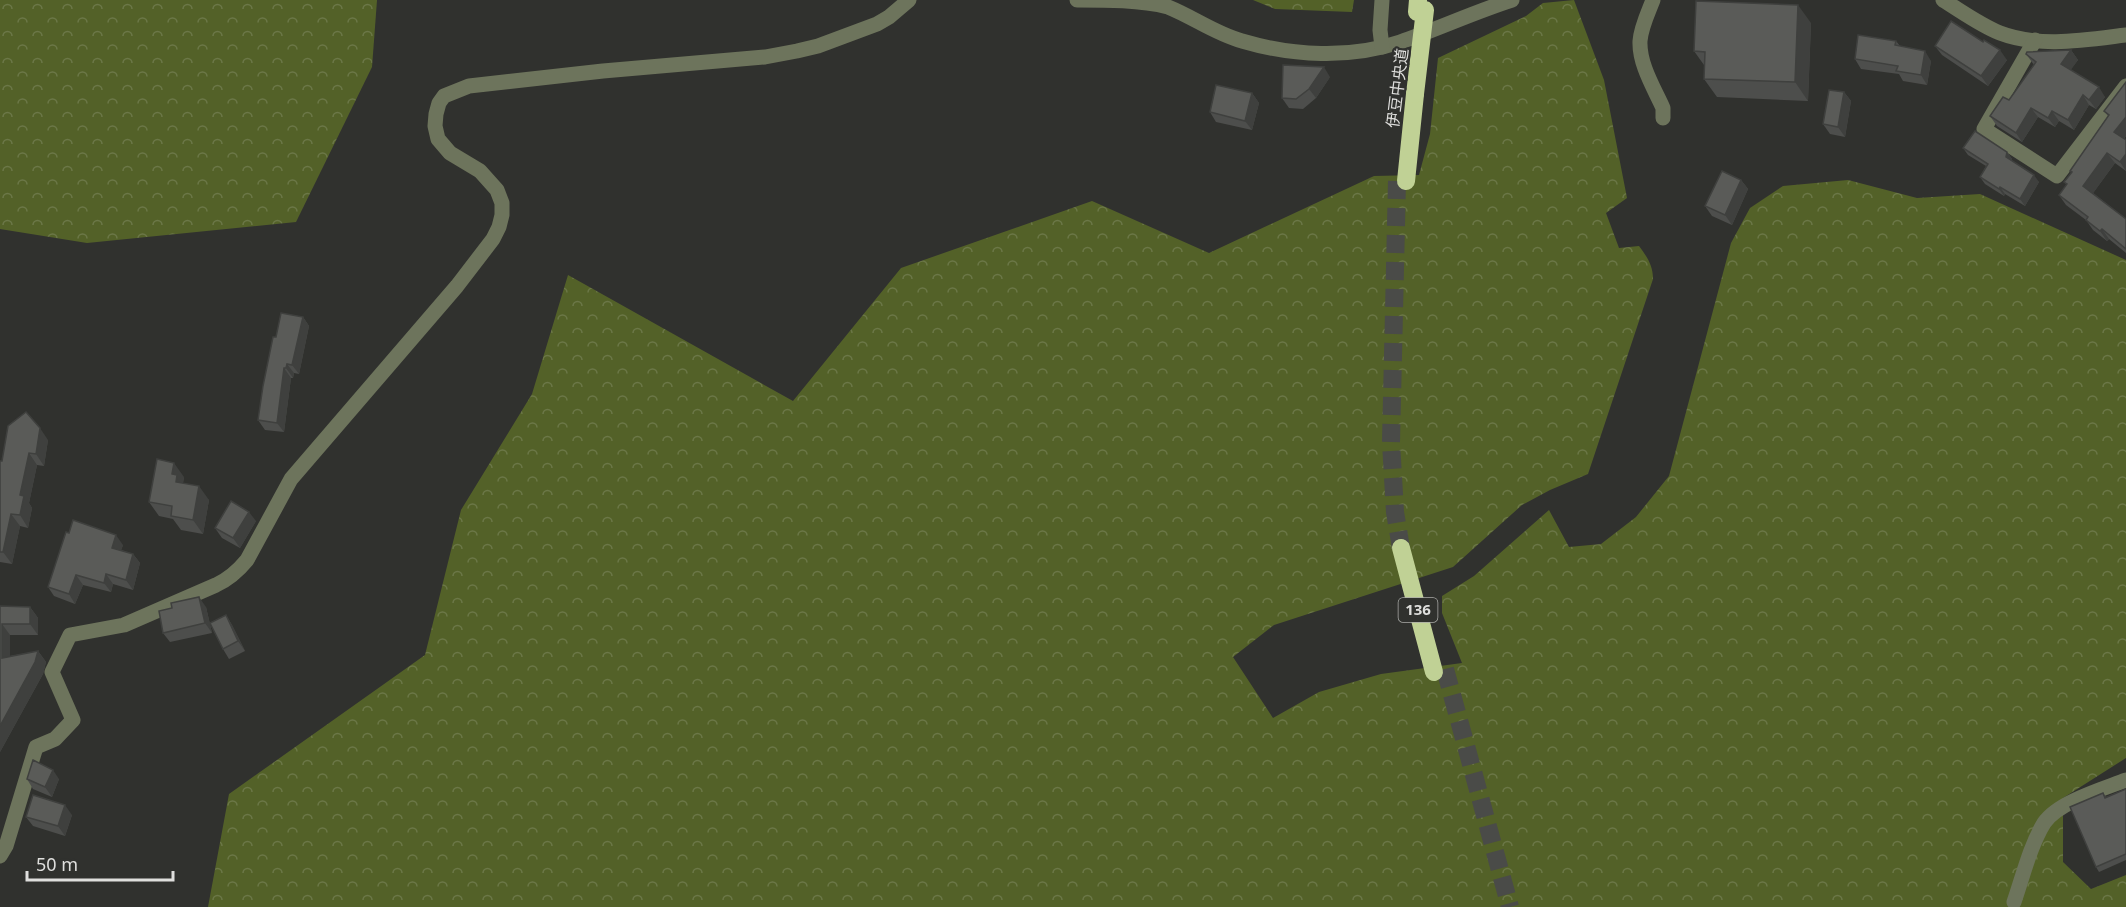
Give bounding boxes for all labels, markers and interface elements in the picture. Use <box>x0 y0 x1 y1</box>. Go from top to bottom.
street label: 伊豆中央道 <box>1381 47 1413 129</box>
road number: 136 <box>1398 598 1438 622</box>
scale bar <box>27 844 172 882</box>
text: 50 m <box>36 852 78 876</box>

